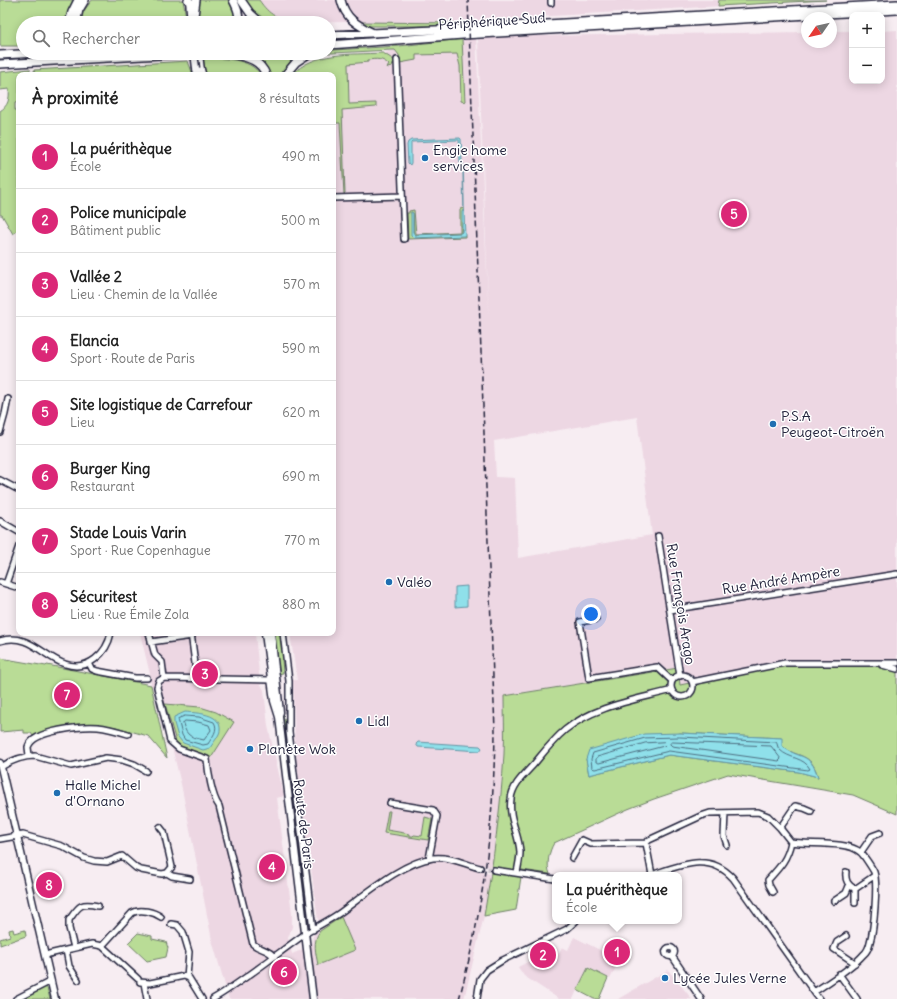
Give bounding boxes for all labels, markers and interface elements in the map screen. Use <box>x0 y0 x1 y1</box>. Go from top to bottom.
street label: Périphérique Sud <box>438 8 546 34</box>
north arrow <box>801 12 837 48</box>
map controls <box>849 12 885 84</box>
button: + <box>849 12 885 48</box>
search box <box>16 16 336 60</box>
icon: search <box>30 27 52 49</box>
text: Rechercher <box>62 29 140 48</box>
button: − <box>849 48 885 84</box>
text: À proximité <box>32 87 118 109</box>
text: 8 résultats <box>259 90 320 107</box>
text: La puérithèque <box>70 139 172 158</box>
place label: Engie home services <box>433 141 507 175</box>
text: 1 <box>42 148 48 165</box>
text: 490 m <box>282 148 320 165</box>
marker: Engie home services <box>420 153 430 163</box>
text: École <box>70 158 101 175</box>
pin: 5 <box>721 199 747 229</box>
text: Police municipale <box>70 203 186 222</box>
text: 2 <box>41 212 49 229</box>
text: 500 m <box>281 212 320 229</box>
text: Bâtiment public <box>70 222 161 239</box>
text: Vallée 2 <box>70 267 122 286</box>
text: 3 <box>41 276 49 293</box>
text: 570 m <box>283 276 320 293</box>
text: Lieu · Chemin de la Vallée <box>70 286 218 303</box>
text: Elancia <box>70 331 119 350</box>
text: 4 <box>41 340 49 357</box>
text: 590 m <box>282 340 320 357</box>
text: Sport · Route de Paris <box>70 350 195 367</box>
text: Site logistique de Carrefour <box>70 395 252 414</box>
text: 5 <box>41 404 49 421</box>
text: 620 m <box>282 404 320 421</box>
place label: P.S.A Peugeot-Citroën <box>781 407 884 441</box>
text: Lieu <box>70 414 95 431</box>
marker: P.S.A Peugeot-Citroën <box>768 419 778 429</box>
text: Burger King <box>70 459 150 478</box>
text: 6 <box>41 468 49 485</box>
text: 690 m <box>282 468 320 485</box>
text: Restaurant <box>70 478 135 495</box>
text: Stade Louis Varin <box>70 523 186 542</box>
text: 7 <box>42 532 48 549</box>
text: 770 m <box>284 532 320 549</box>
text: Sport · Rue Copenhague <box>70 542 211 559</box>
street label: Rue François Arago <box>663 542 700 666</box>
street label: Rue André Ampère <box>721 562 841 598</box>
place label: Valéo <box>397 573 432 591</box>
marker: Valéo <box>384 577 394 587</box>
text: Sécuritest <box>70 587 137 606</box>
text: 8 <box>41 596 49 613</box>
text: 880 m <box>282 596 320 613</box>
your location <box>581 604 601 624</box>
text: Lieu · Rue Émile Zola <box>70 606 189 623</box>
pin: 3 <box>192 659 218 689</box>
pin: 7 <box>54 680 80 710</box>
place label: Lidl <box>367 712 389 730</box>
marker: Lidl <box>354 716 364 726</box>
place label: Planète Wok <box>258 740 336 758</box>
marker: Planète Wok <box>245 744 255 754</box>
place label: Halle Michel d'Ornano <box>65 776 141 810</box>
street label: Route de Paris <box>290 778 318 870</box>
marker: Halle Michel d'Ornano <box>52 788 62 798</box>
pin: 4 <box>259 852 285 882</box>
pin: 8 <box>36 870 62 900</box>
popup <box>552 872 682 924</box>
text: La puérithèque <box>566 880 668 899</box>
text: École <box>566 899 597 916</box>
pin: 1 <box>604 937 630 967</box>
pin: 2 <box>530 940 556 970</box>
pin: 6 <box>271 957 297 987</box>
place label: Lycée Jules Verne <box>673 969 786 987</box>
marker: Lycée Jules Verne <box>660 973 670 983</box>

